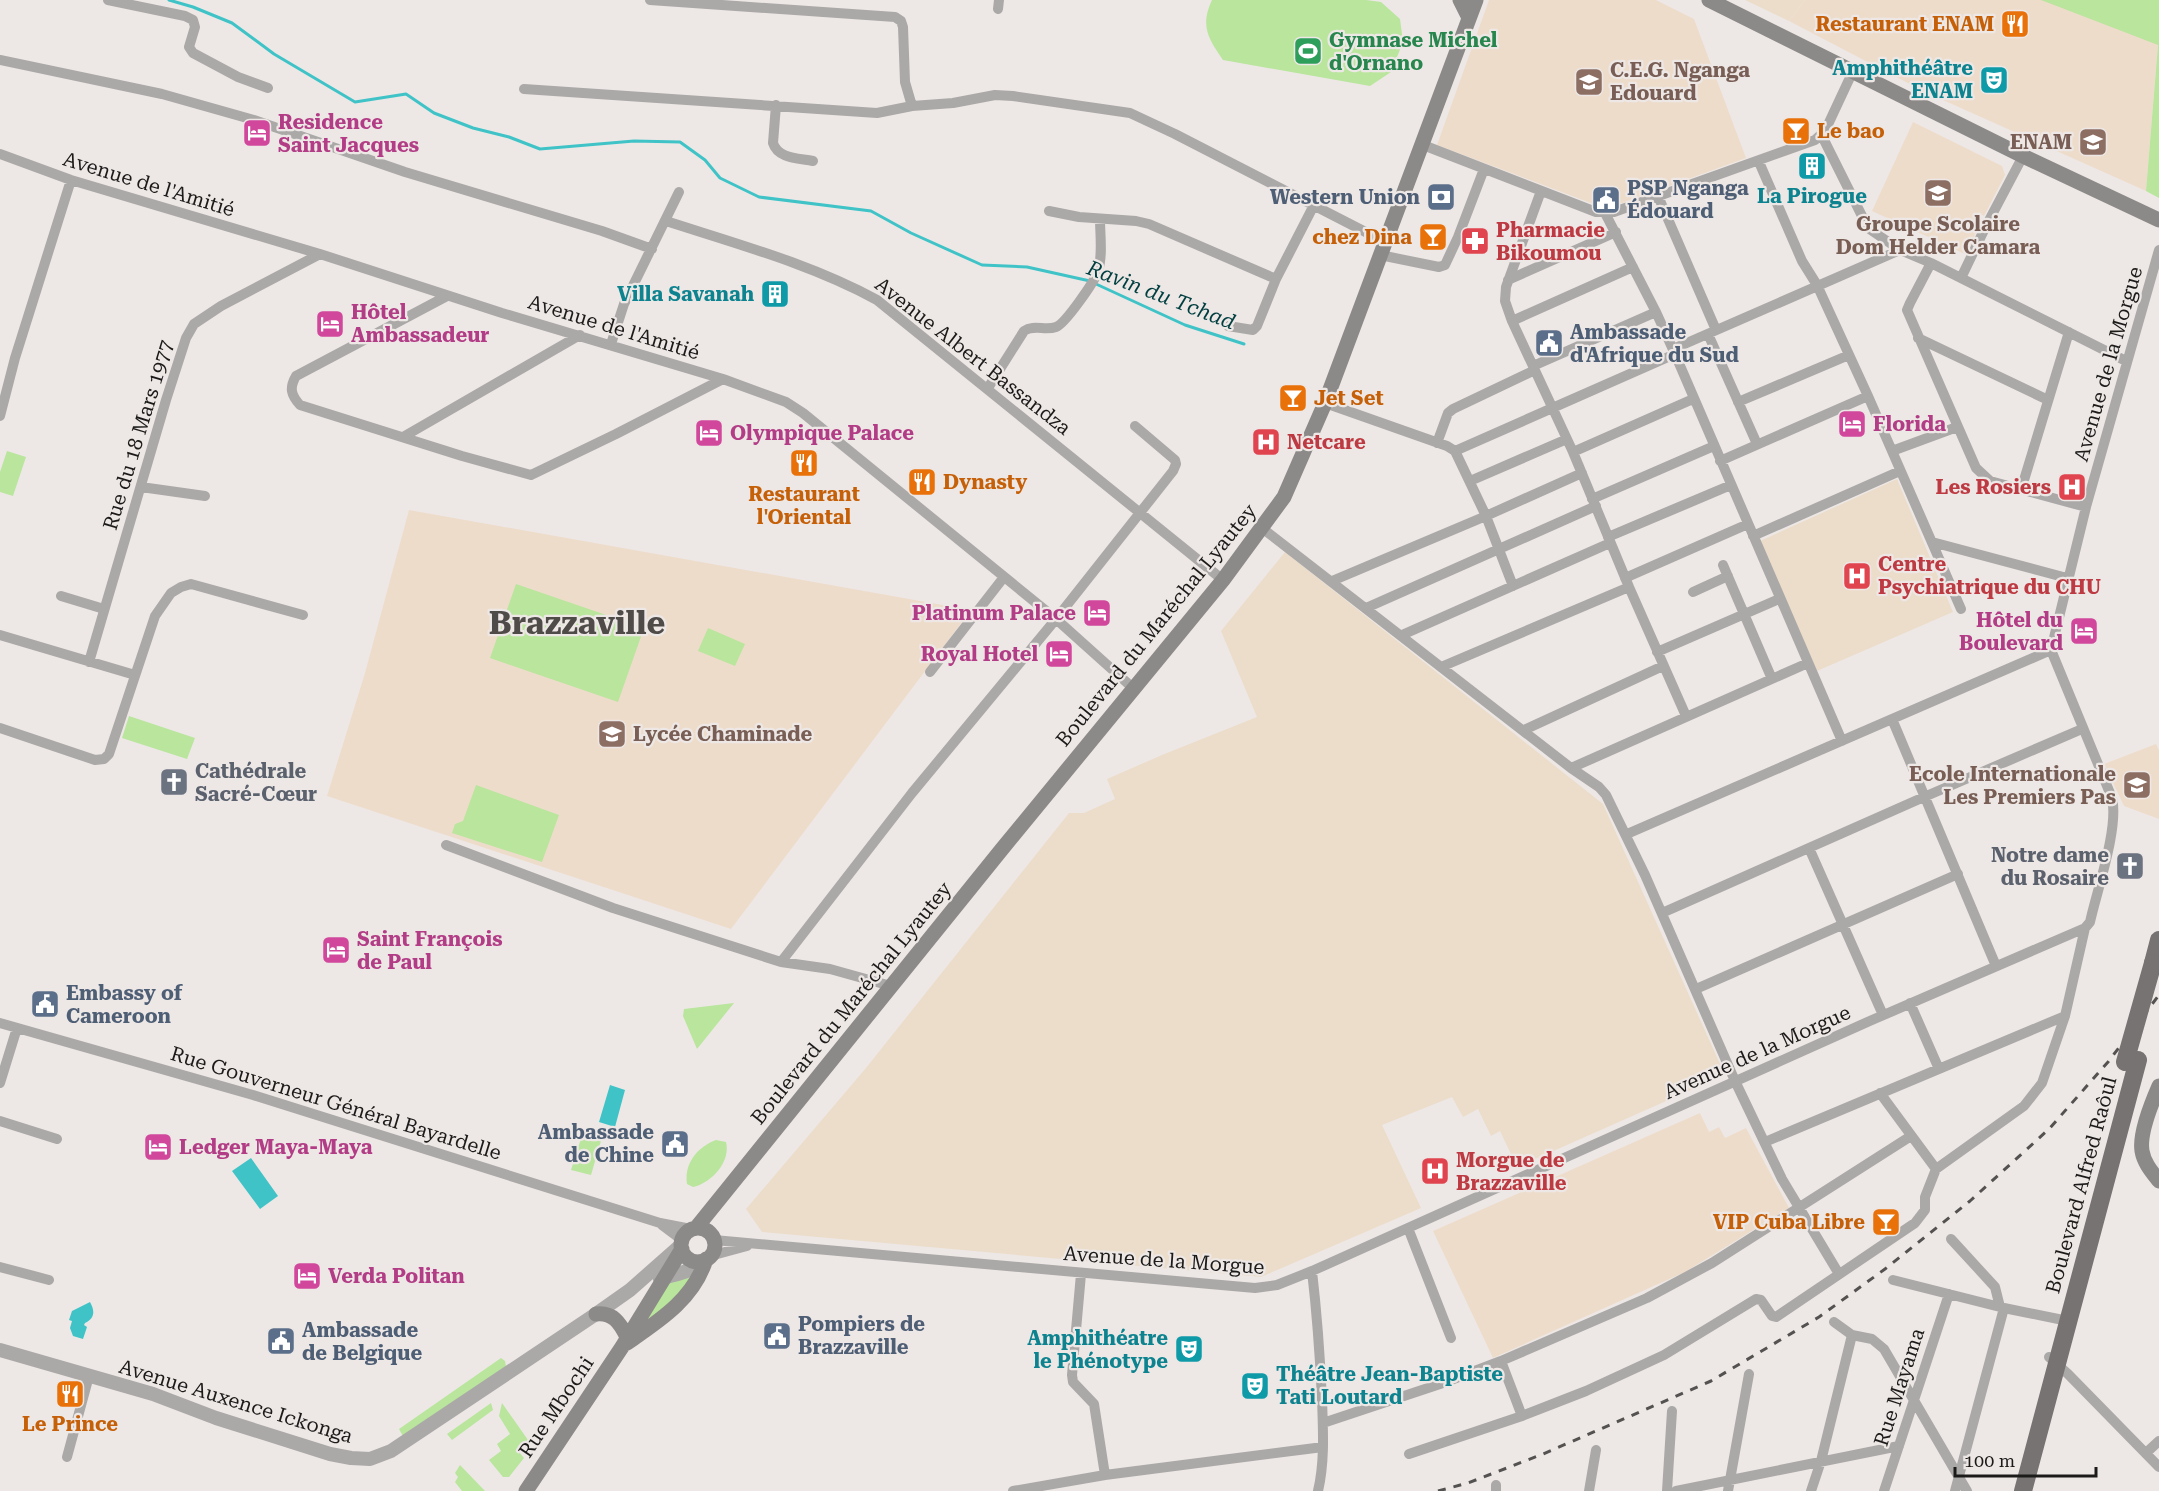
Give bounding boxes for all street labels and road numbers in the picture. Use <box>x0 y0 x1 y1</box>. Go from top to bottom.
street label: Avenue de l'Amitié <box>60 147 238 221</box>
street label: Avenue de la Morgue <box>2069 264 2147 464</box>
street label: Avenue Albert Bassandza <box>870 272 1076 440</box>
street label: Avenue de l'Amitié <box>525 290 703 364</box>
street label: Rue du 18 Mars 1977 <box>98 337 178 533</box>
street label: Boulevard du Maréchal Lyautey <box>1051 499 1261 751</box>
street label: Boulevard du Maréchal Lyautey <box>746 877 956 1129</box>
street label: Avenue de la Morgue <box>1660 1000 1854 1104</box>
street label: Rue Gouverneur Général Bayardelle <box>168 1041 504 1165</box>
street label: Boulevard Alfred Raôul <box>2040 1074 2122 1296</box>
street label: Avenue de la Morgue <box>1063 1241 1265 1279</box>
street label: Rue Mayama <box>1869 1325 1929 1449</box>
street label: Rue Mbochi <box>513 1352 599 1462</box>
street label: Avenue Auxence Ickonga <box>116 1354 356 1448</box>

